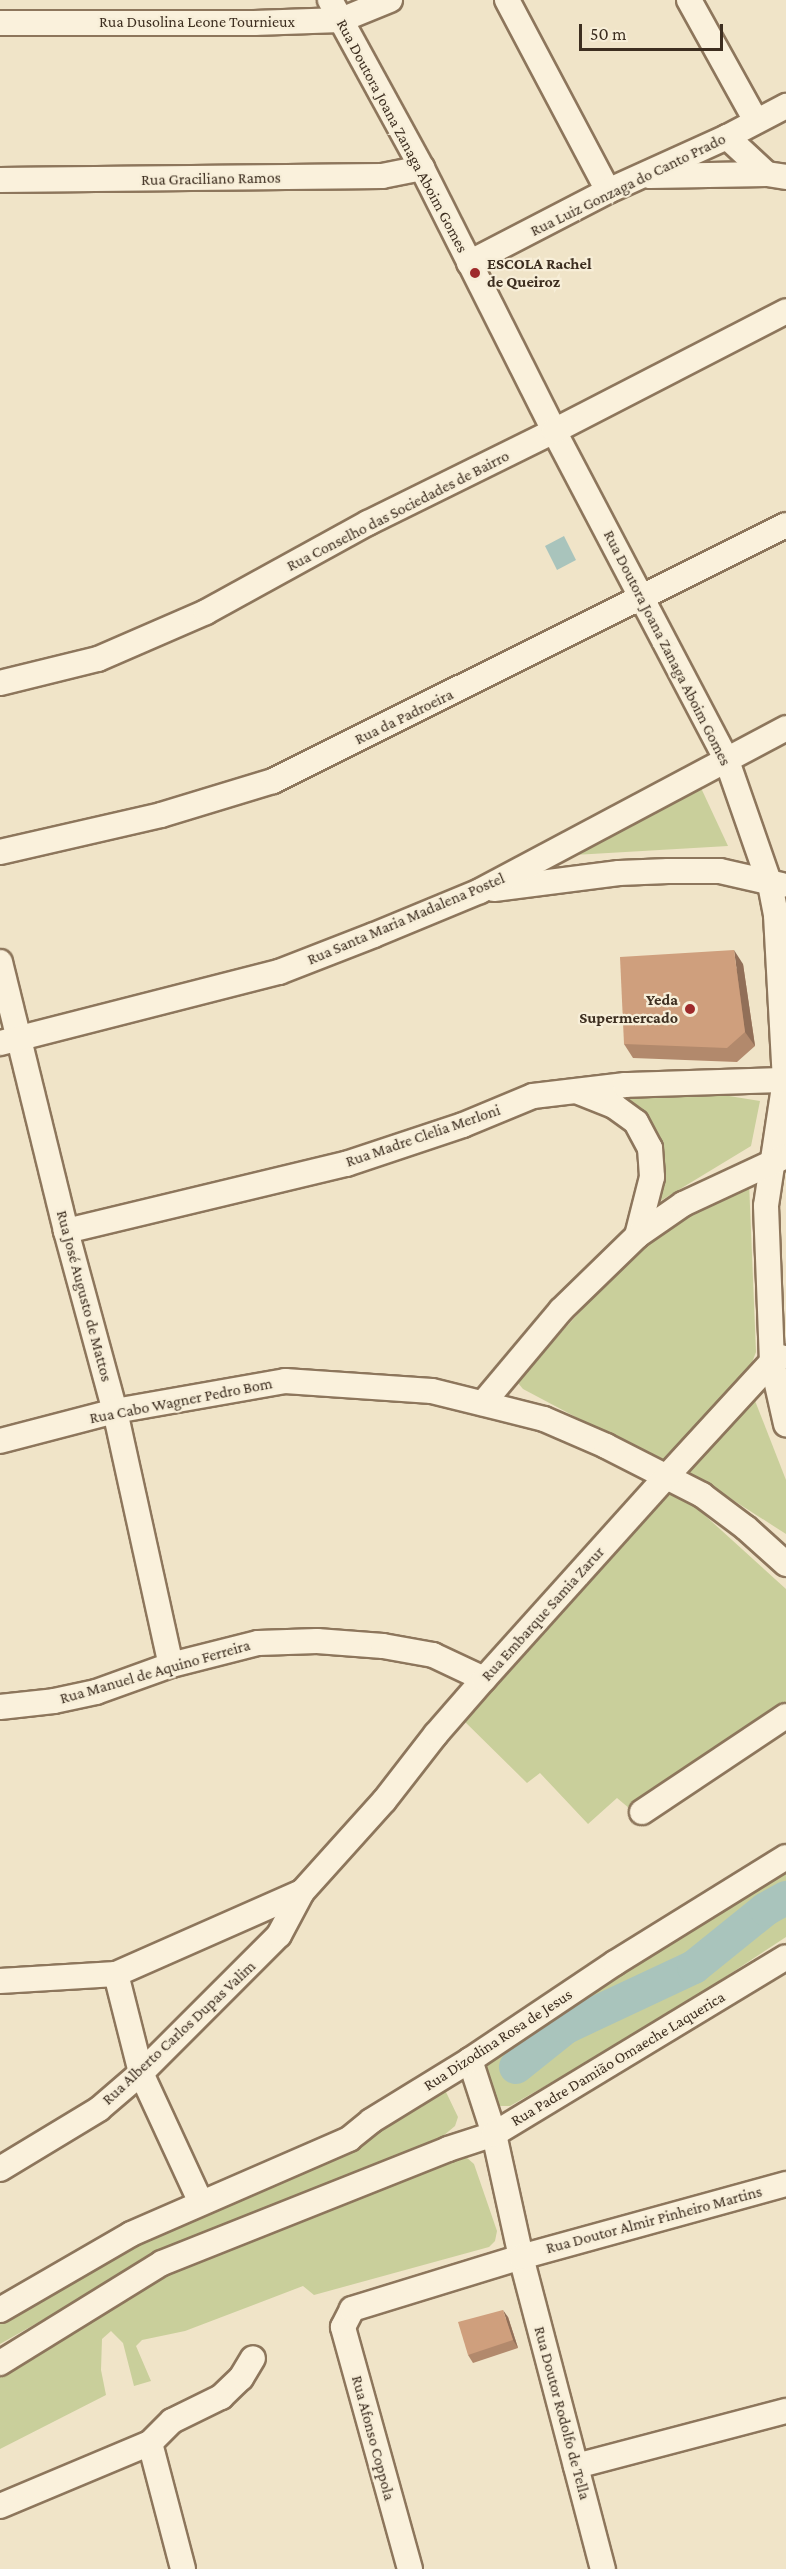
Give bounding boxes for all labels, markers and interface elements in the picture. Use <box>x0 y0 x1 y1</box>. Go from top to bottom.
street label: Rua Dusolina Leone Tournieux <box>99 12 295 32</box>
scale bar <box>582 12 726 50</box>
street label: Rua Doutora Joana Zanaga Aboim Gomes <box>332 16 472 256</box>
text: 50 m <box>590 24 627 44</box>
street label: Rua Luiz Gonzaga do Canto Prado <box>527 129 729 241</box>
street label: Rua Graciliano Ramos <box>141 168 281 190</box>
place label: ESCOLA Rachel de Queiroz <box>487 254 592 292</box>
marker: ESCOLA Rachel de Queiroz <box>468 266 482 280</box>
street label: Rua Conselho das Sociedades de Bairro <box>284 446 512 576</box>
street label: Rua Doutora Joana Zanaga Aboim Gomes <box>599 527 735 769</box>
street label: Rua da Padroeira <box>352 685 456 749</box>
street label: Rua Santa Maria Madalena Postel <box>304 869 508 969</box>
place label: Yeda Supermercado <box>579 990 678 1028</box>
marker: Yeda Supermercado <box>683 1002 697 1016</box>
street label: Rua Madre Clelia Merloni <box>343 1100 503 1172</box>
street label: Rua José Augusto de Mattos <box>52 1208 116 1384</box>
street label: Rua Cabo Wagner Pedro Bom <box>88 1374 274 1428</box>
street label: Rua Embarque Samia Zarur <box>477 1543 609 1685</box>
street label: Rua Manuel de Aquino Ferreira <box>58 1636 252 1708</box>
street label: Rua Alberto Carlos Dupas Valim <box>98 1957 260 2109</box>
street label: Rua Dizodina Rosa de Jesus <box>420 1985 576 2095</box>
street label: Rua Padre Damião Omaeche Laquerica <box>508 1987 728 2131</box>
street label: Rua Doutor Almir Pinheiro Martins <box>544 2182 764 2258</box>
street label: Rua Doutor Rodolfo de Tella <box>530 2324 594 2502</box>
street label: Rua Afonso Coppola <box>347 2373 399 2503</box>

